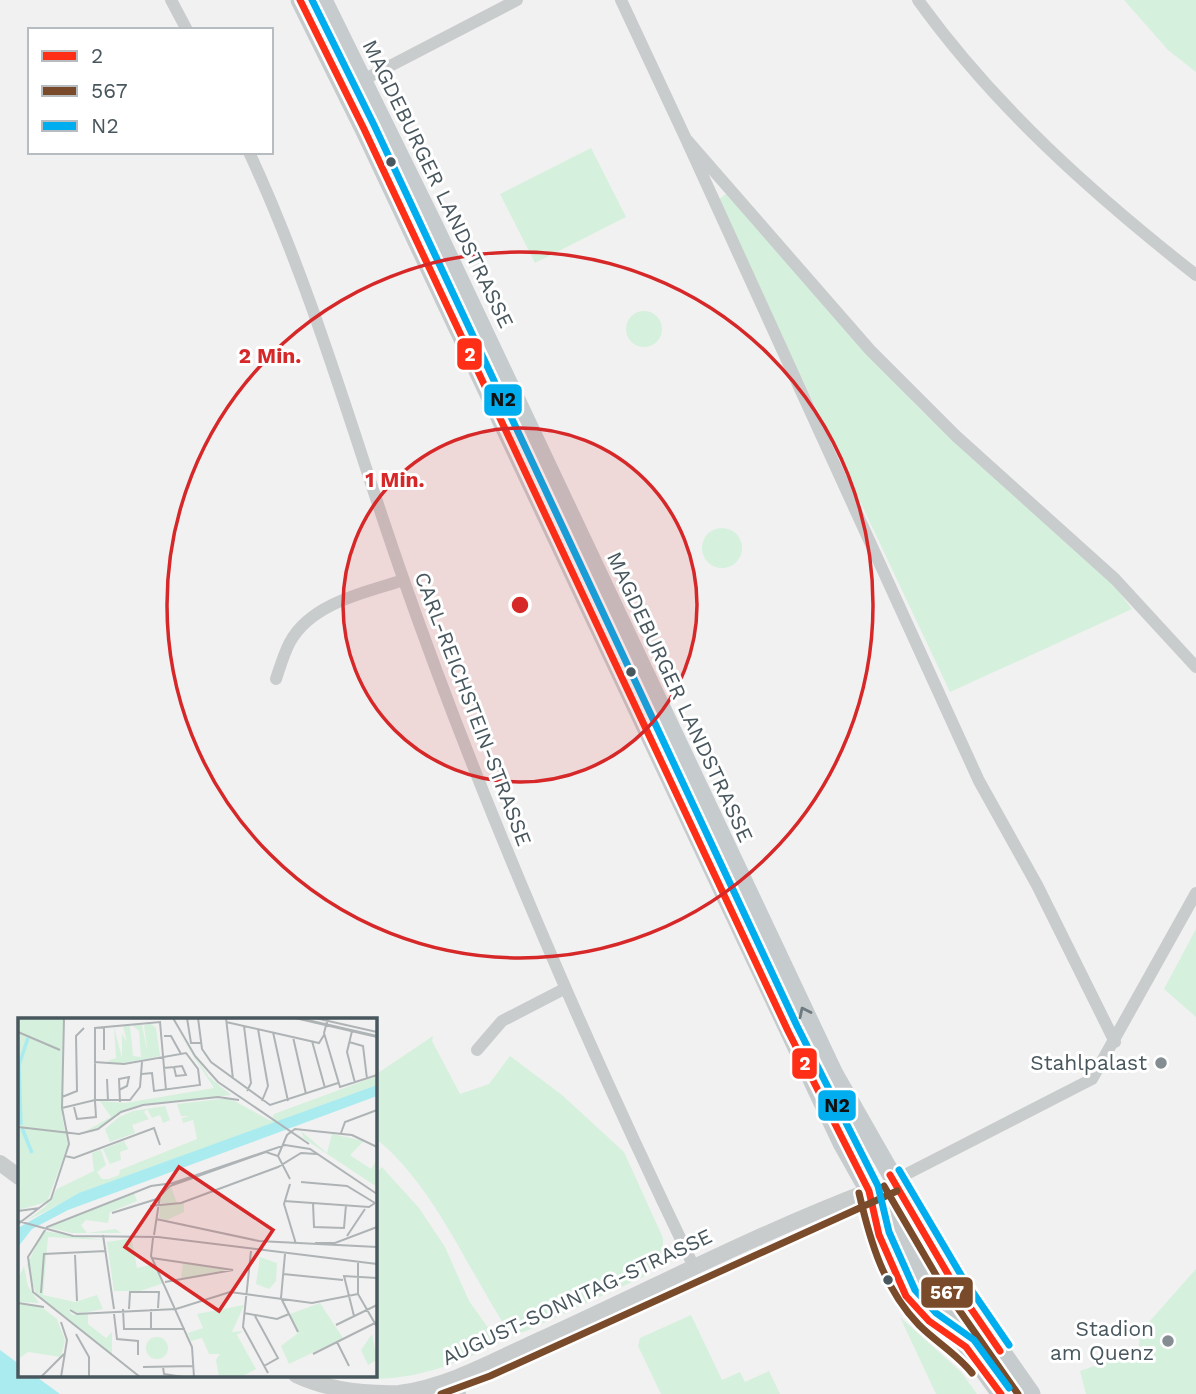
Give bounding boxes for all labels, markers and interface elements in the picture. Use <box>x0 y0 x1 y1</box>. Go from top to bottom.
legend <box>28 28 273 154</box>
street label: MAGDEBURGER LANDSTRASSE <box>358 36 519 332</box>
text: 2 <box>91 43 103 68</box>
text: 567 <box>91 78 128 103</box>
text: N2 <box>91 113 119 138</box>
unlabelled marker <box>384 155 398 169</box>
line badge: 2 <box>456 337 483 371</box>
text: 2 Min. <box>239 343 301 368</box>
text: 2 <box>464 343 476 366</box>
line badge: N2 <box>483 383 523 417</box>
text: N2 <box>490 388 516 411</box>
text: 1 Min. <box>365 467 425 492</box>
street label: MAGDEBURGER LANDSTRASSE <box>602 548 759 846</box>
street label: CARL-REICHSTEIN-STRASSE <box>410 568 537 849</box>
centre of rings <box>508 593 532 617</box>
unlabelled marker <box>624 665 638 679</box>
one-way arrow <box>799 1007 813 1019</box>
inset map <box>18 1018 376 1376</box>
line badge: 2 <box>791 1047 818 1080</box>
place label: Stahlpalast <box>1030 1050 1147 1075</box>
text: 2 <box>799 1052 811 1075</box>
marker: Stahlpalast <box>1153 1055 1169 1071</box>
line badge: N2 <box>817 1089 857 1122</box>
text: N2 <box>824 1094 850 1117</box>
street label: AUGUST-SONNTAG-STRASSE <box>438 1223 716 1370</box>
unlabelled marker <box>881 1273 895 1287</box>
line badge: 567 <box>920 1276 974 1309</box>
text: 567 <box>930 1281 964 1304</box>
place label: Stadion am Quenz <box>1050 1316 1154 1365</box>
marker: Stadion am Quenz <box>1160 1333 1176 1349</box>

